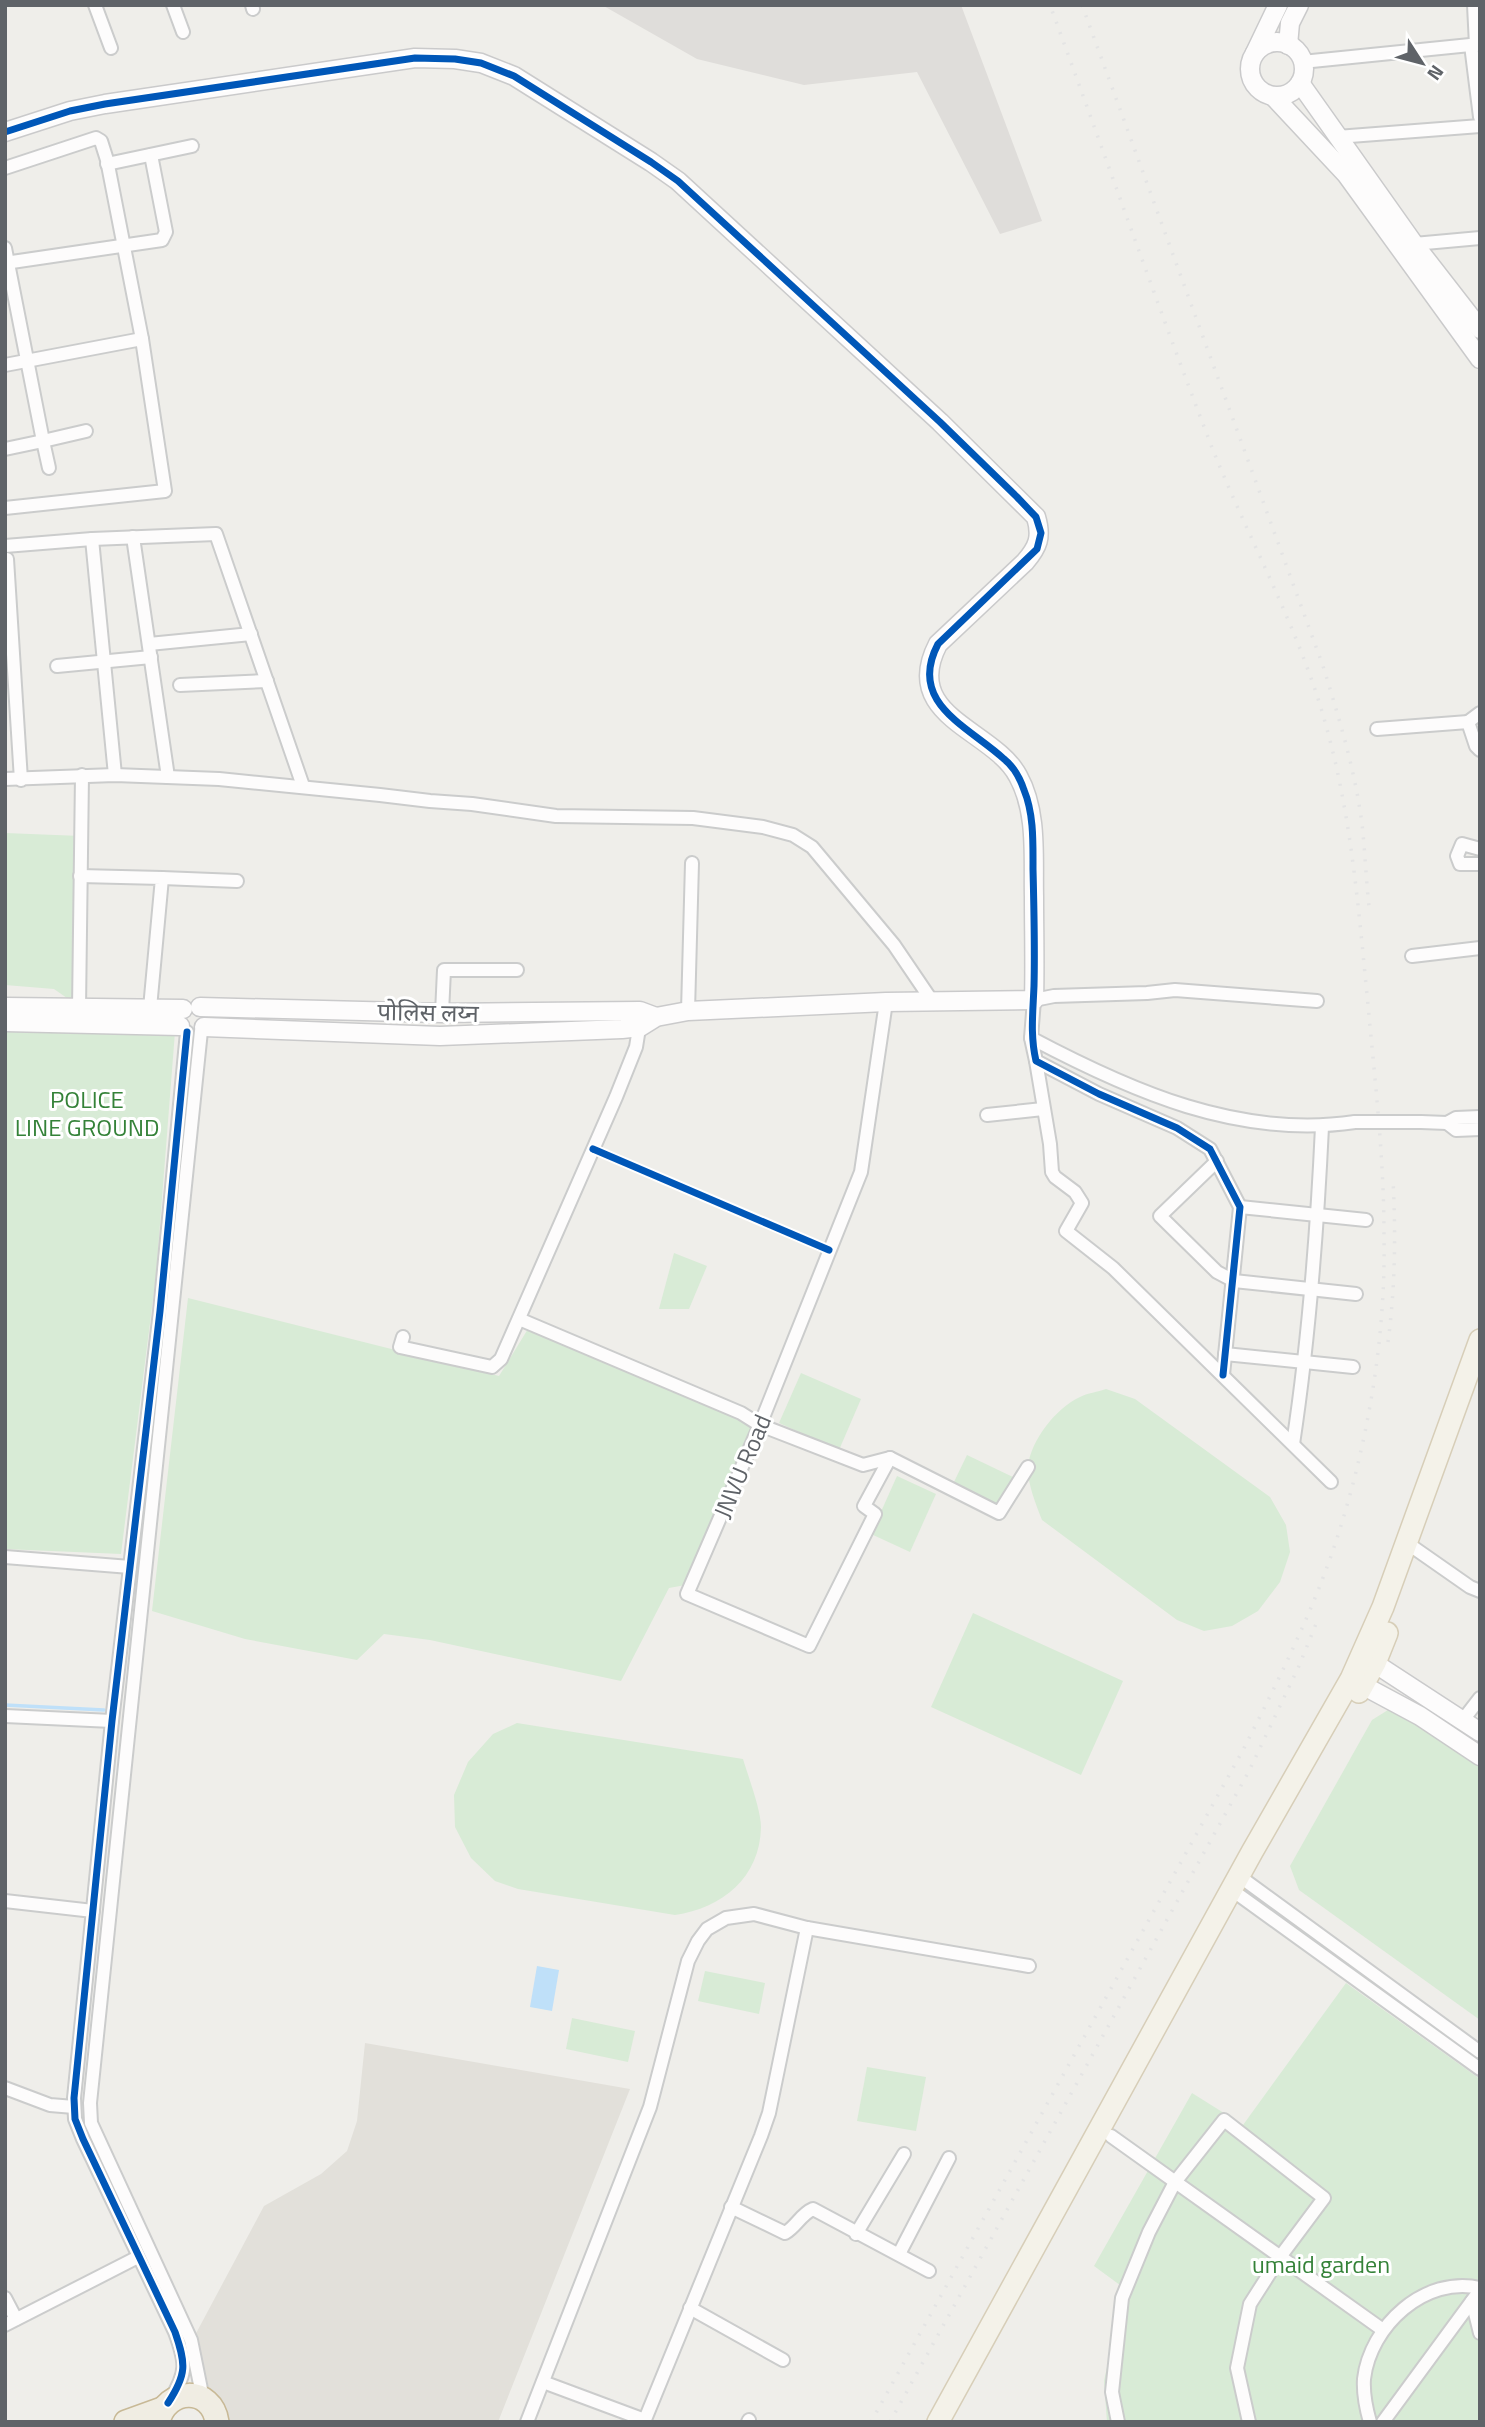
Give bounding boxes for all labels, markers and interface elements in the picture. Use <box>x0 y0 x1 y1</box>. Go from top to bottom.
north arrow <box>1387 28 1457 98</box>
text: N <box>1421 59 1452 87</box>
street label: पोलिस लय्न <box>377 993 480 1031</box>
park label: POLICE LINE GROUND <box>15 1081 159 1145</box>
street label: JNVU Road <box>704 1408 780 1524</box>
park label: umaid garden <box>1252 2246 1390 2282</box>

